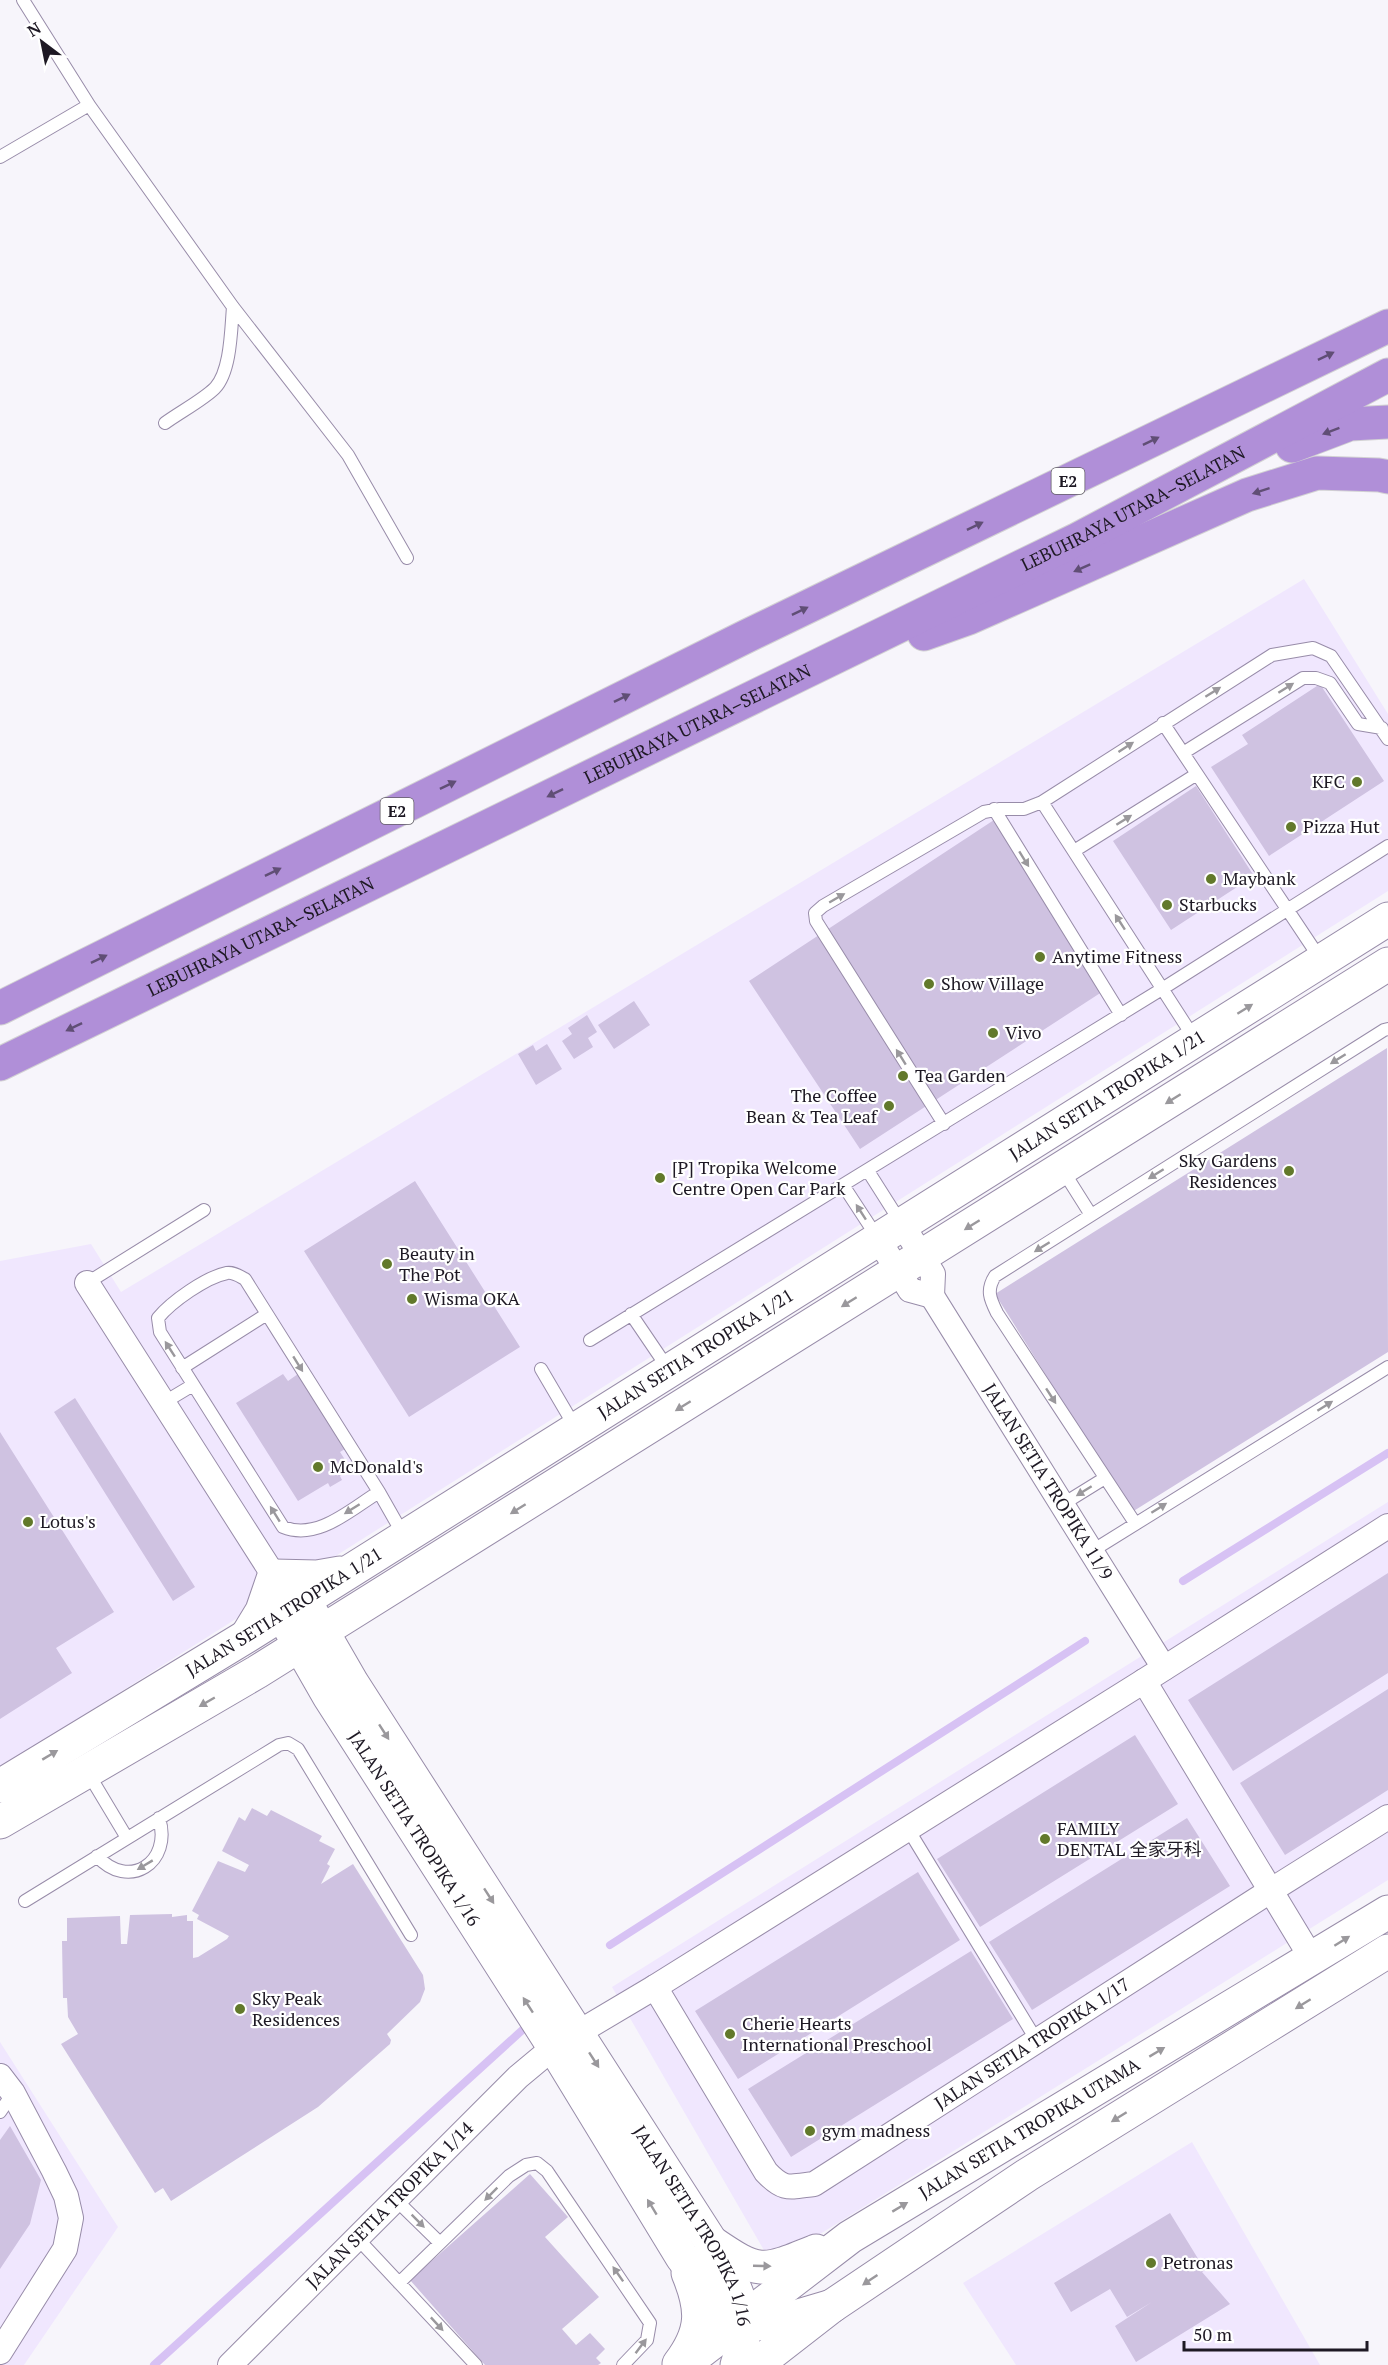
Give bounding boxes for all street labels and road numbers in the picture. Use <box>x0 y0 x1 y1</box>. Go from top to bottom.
street label: LEBUHRAYA UTARA–SELATAN <box>1017 440 1249 576</box>
road number: E2 <box>1052 468 1084 494</box>
street label: LEBUHRAYA UTARA–SELATAN <box>580 658 815 789</box>
road number: E2 <box>380 798 414 824</box>
street label: LEBUHRAYA UTARA–SELATAN <box>143 871 378 1002</box>
street label: JALAN SETIA TROPIKA 1/21 <box>1004 1024 1209 1165</box>
street label: JALAN SETIA TROPIKA 1/21 <box>593 1283 798 1424</box>
street label: JALAN SETIA TROPIKA 11/9 <box>978 1379 1119 1584</box>
street label: JALAN SETIA TROPIKA 1/21 <box>181 1541 386 1682</box>
street label: JALAN SETIA TROPIKA 1/16 <box>343 1726 487 1931</box>
street label: JALAN SETIA TROPIKA 1/17 <box>930 1971 1134 2114</box>
street label: JALAN SETIA TROPIKA UTAMA <box>914 2051 1144 2204</box>
street label: JALAN SETIA TROPIKA 1/14 <box>300 2115 478 2293</box>
street label: JALAN SETIA TROPIKA 1/16 <box>628 2121 757 2327</box>

